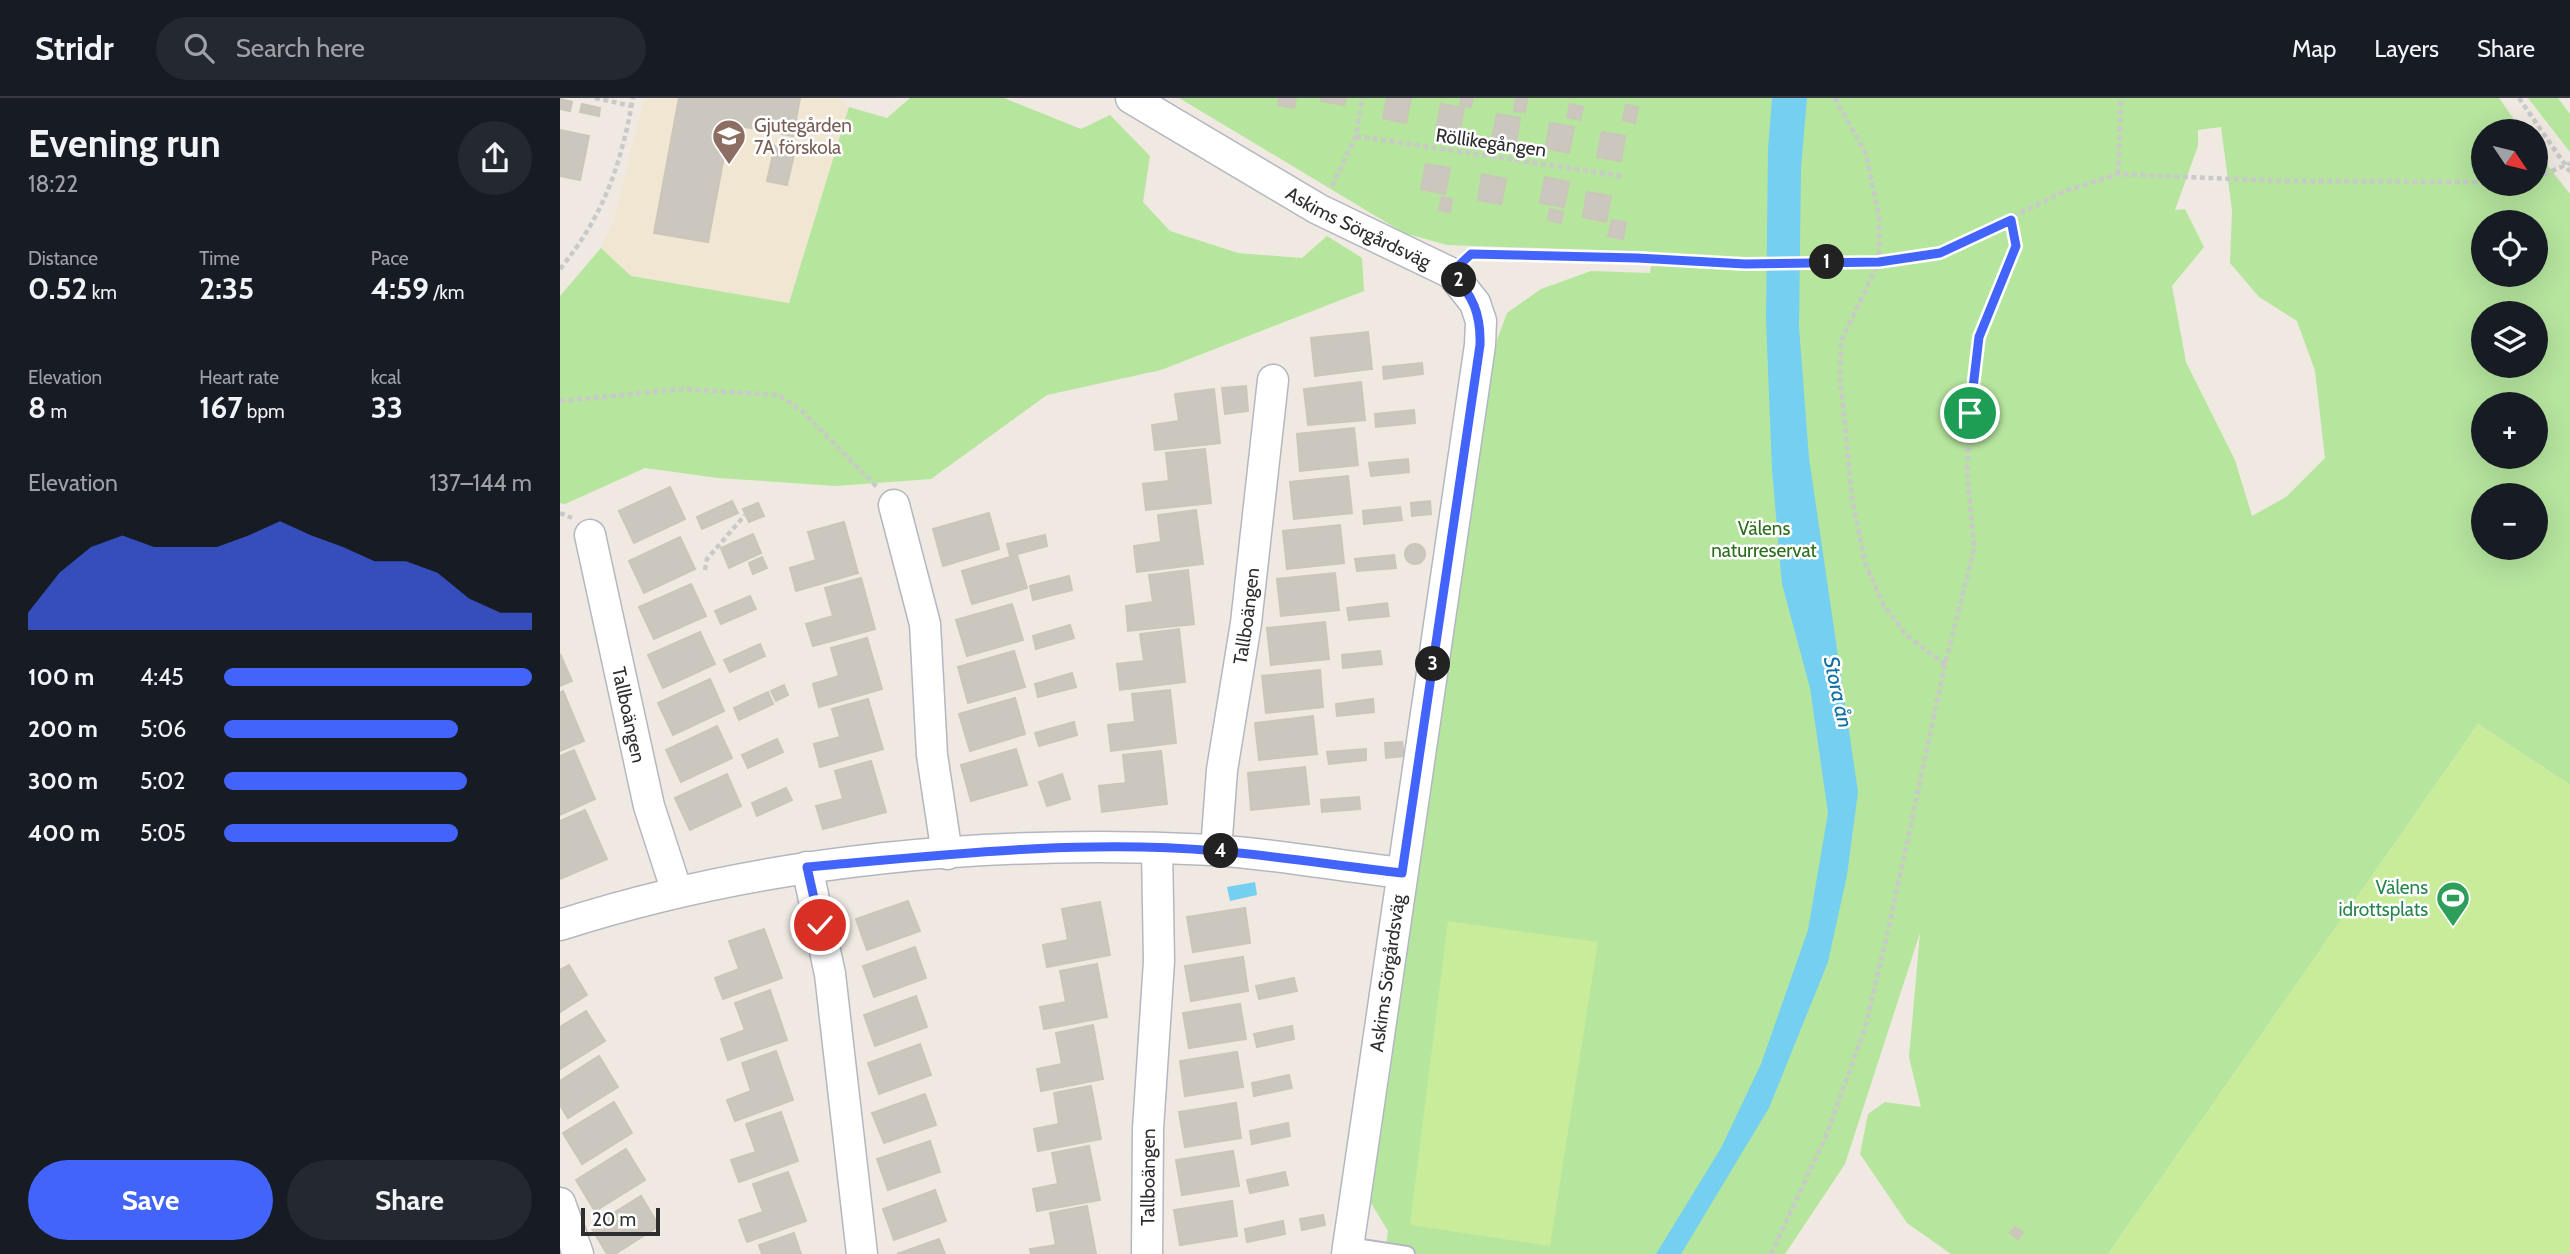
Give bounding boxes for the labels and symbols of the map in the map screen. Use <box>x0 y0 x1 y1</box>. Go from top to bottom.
place label: Gjutegården 7A förskola <box>754 114 852 159</box>
school or university icon: Gjutegården 7A förskola <box>710 117 748 166</box>
north arrow <box>2471 119 2548 196</box>
street label: Röllikegången <box>1434 123 1548 162</box>
street label: Askims Sörgårdsväg <box>1282 182 1435 274</box>
pin: 1 <box>1810 244 1844 280</box>
pin: 2 <box>1441 262 1476 298</box>
pin <box>1940 383 2000 443</box>
park label: Välens naturreservat <box>1711 517 1817 562</box>
street label: Tallboängen <box>1228 566 1264 666</box>
pin: 3 <box>1416 646 1450 682</box>
water label: Stora ån <box>1819 654 1858 730</box>
street label: Tallboängen <box>607 665 650 765</box>
pin: 4 <box>1204 834 1238 868</box>
place label: Välens idrottsplats <box>2338 876 2428 921</box>
sports icon: Välens idrottsplats <box>2434 879 2472 928</box>
street label: Askims Sörgårdsväg <box>1365 892 1410 1053</box>
pin <box>790 895 850 955</box>
street label: Tallboängen <box>1136 1128 1160 1226</box>
scale bar <box>581 1205 660 1237</box>

